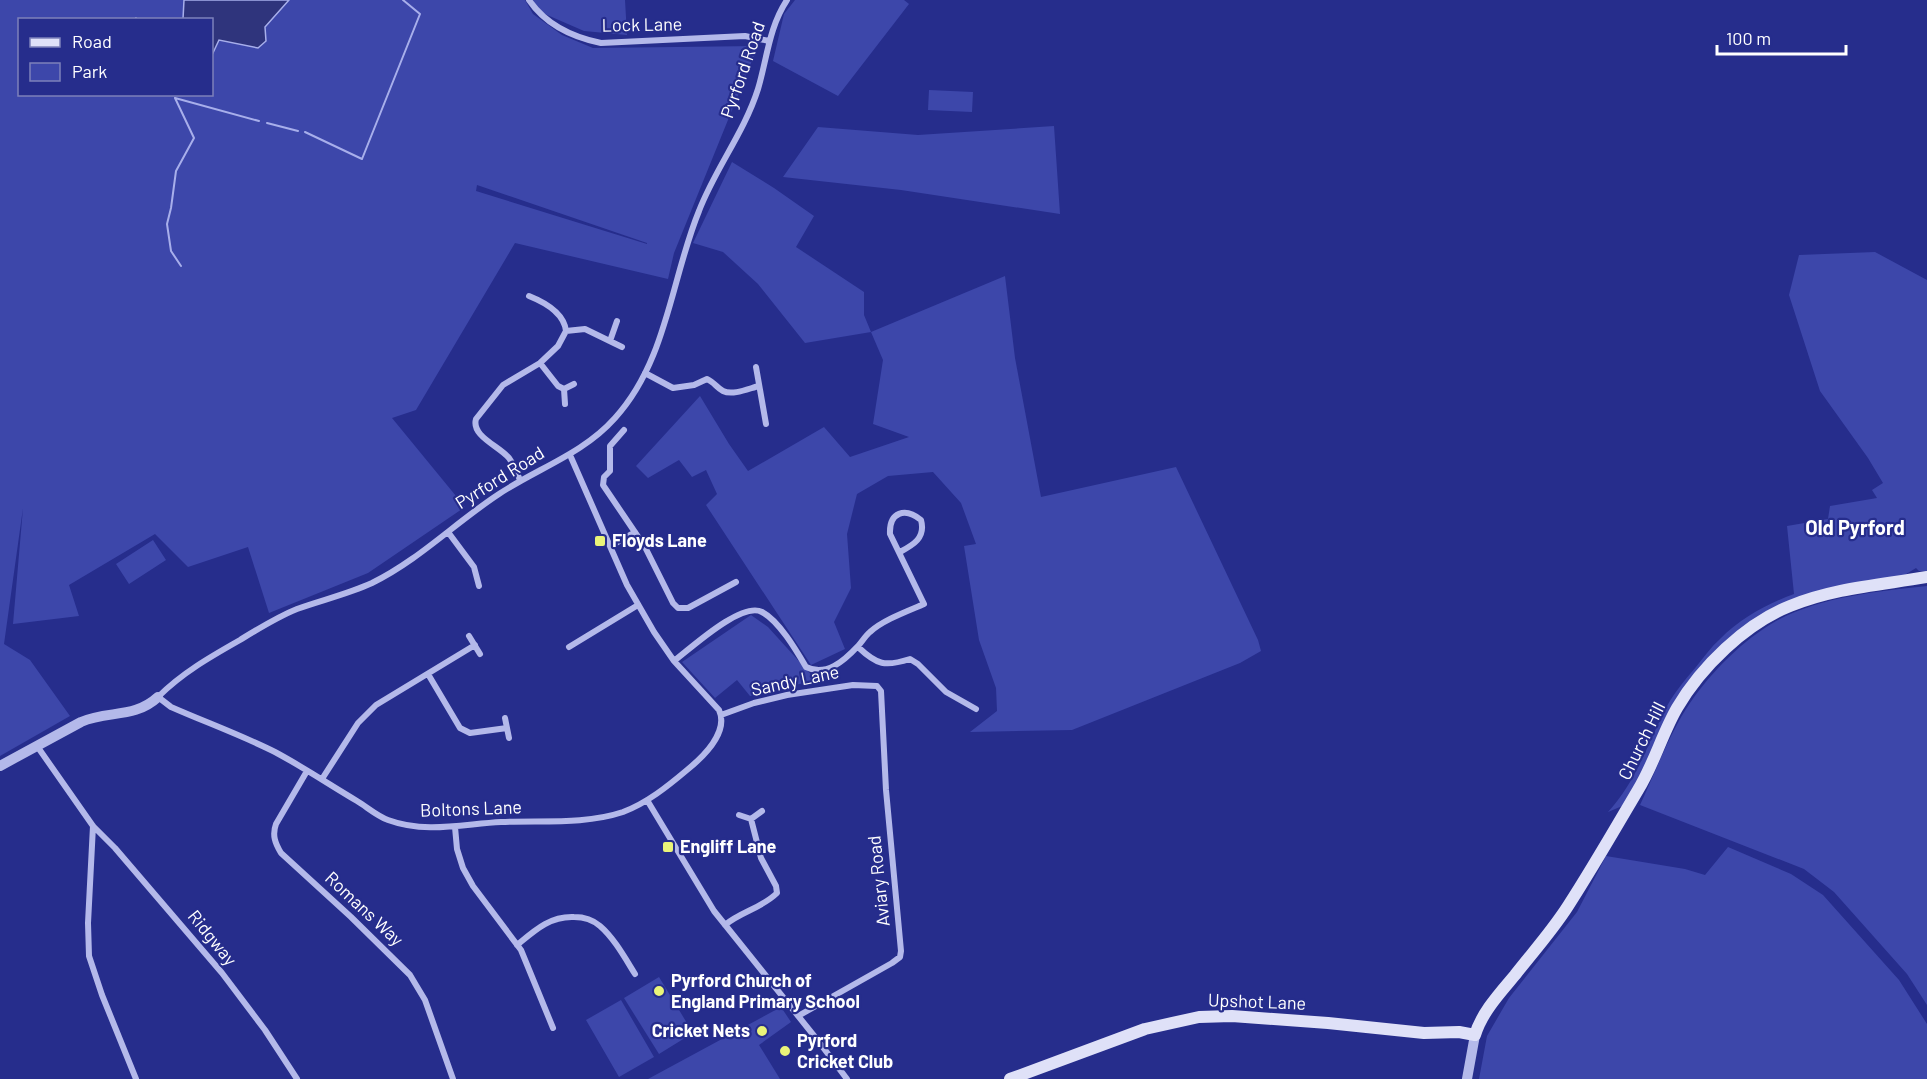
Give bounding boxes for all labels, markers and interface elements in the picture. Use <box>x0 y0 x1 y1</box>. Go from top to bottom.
street label: Lock Lane <box>601 12 682 36</box>
legend <box>18 18 213 96</box>
street label: Pyrford Road <box>715 18 769 121</box>
scale bar <box>1717 18 1846 56</box>
text: 100 m <box>1726 27 1771 49</box>
text: Road <box>72 30 112 52</box>
text: Park <box>72 60 107 82</box>
street label: Pyrford Road <box>451 441 548 513</box>
district label: Old Pyrford <box>1805 515 1905 539</box>
place label: Floyds Lane <box>612 529 707 551</box>
marker: Floyds Lane <box>593 534 607 548</box>
street label: Sandy Lane <box>749 660 841 700</box>
street label: Church Hill <box>1613 698 1669 783</box>
street label: Boltons Lane <box>420 795 522 821</box>
street label: Aviary Road <box>862 834 894 928</box>
place label: Engliff Lane <box>680 835 776 857</box>
marker: Engliff Lane <box>661 840 675 854</box>
street label: Romans Way <box>321 866 408 950</box>
street label: Ridgway <box>184 905 242 970</box>
place label: Pyrford Church of England Primary School <box>671 969 860 1012</box>
marker: Pyrford Church of England Primary School <box>652 984 666 998</box>
street label: Upshot Lane <box>1208 988 1307 1014</box>
place label: Cricket Nets <box>652 1019 750 1041</box>
marker: Cricket Nets <box>755 1024 769 1038</box>
place label: Pyrford Cricket Club <box>797 1029 893 1072</box>
marker: Pyrford Cricket Club <box>778 1044 792 1058</box>

